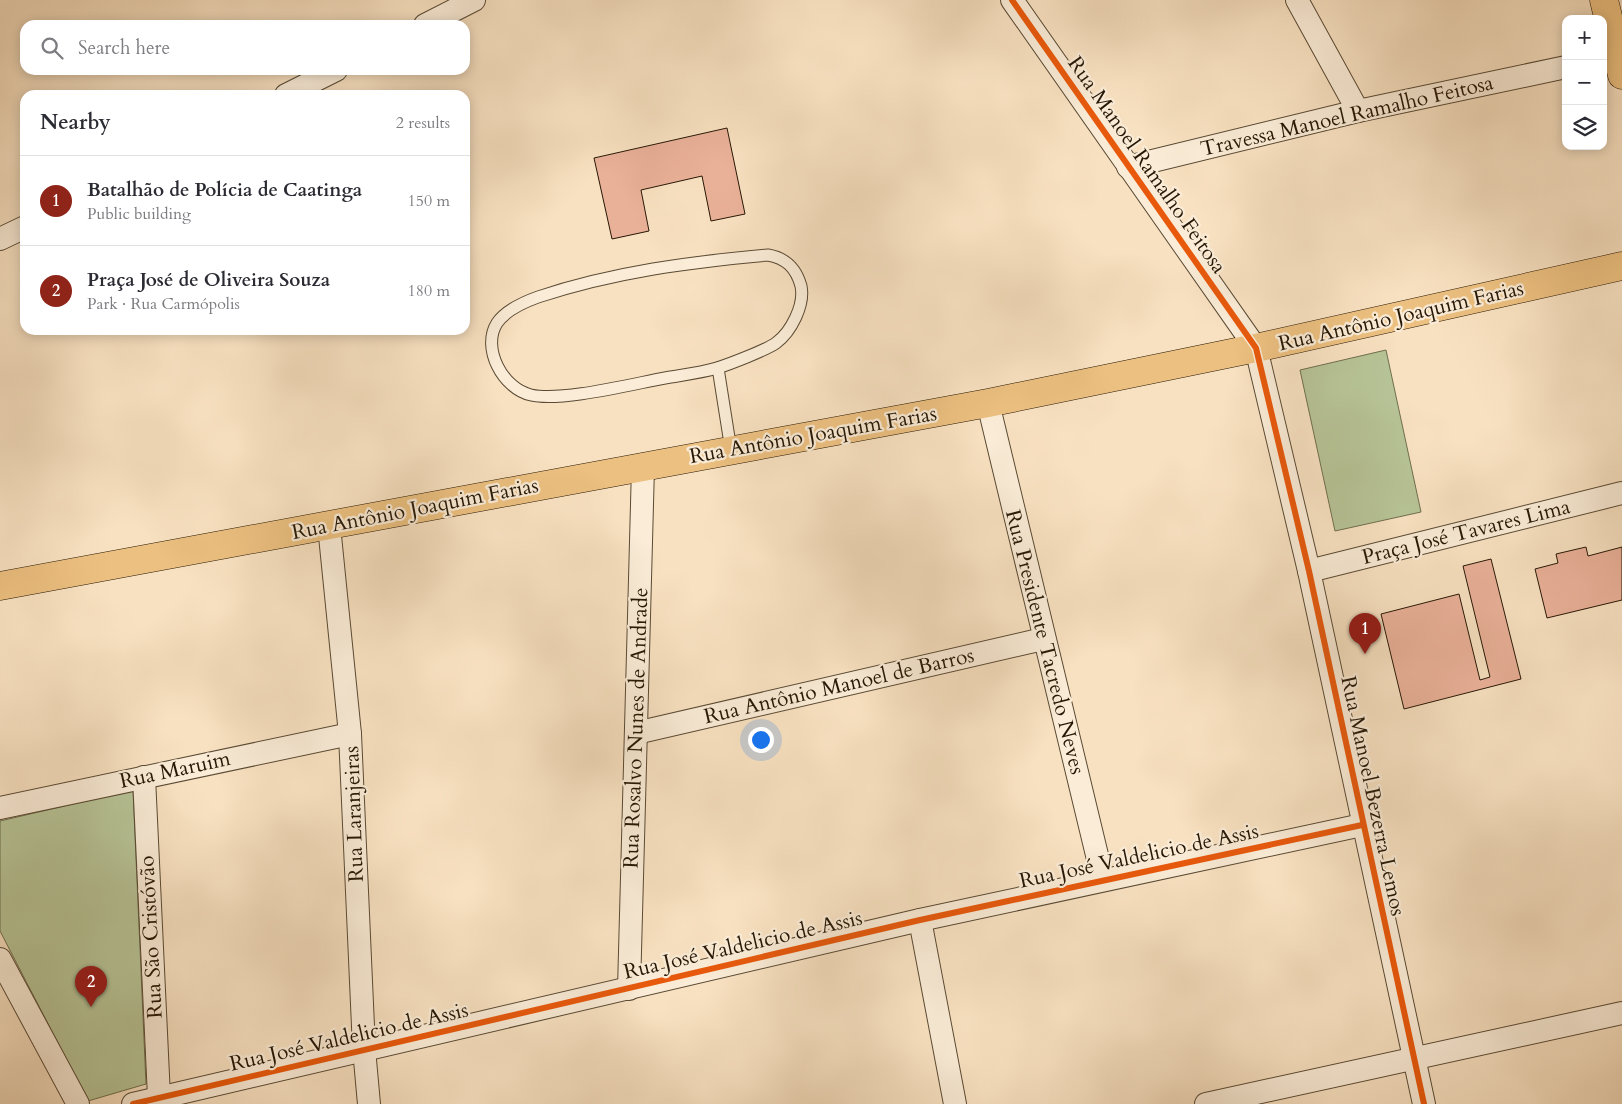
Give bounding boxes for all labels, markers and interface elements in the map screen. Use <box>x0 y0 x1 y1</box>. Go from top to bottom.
map controls <box>1562 15 1607 150</box>
button: + <box>1562 15 1607 60</box>
search box <box>20 20 470 75</box>
icon: search <box>38 34 66 62</box>
text: Search here <box>78 35 170 61</box>
street label: Rua Manoel Ramalho Feitosa <box>1061 50 1233 280</box>
button: − <box>1562 60 1607 105</box>
street label: Travessa Manoel Ramalho Feitosa <box>1198 68 1496 164</box>
button: layers <box>1562 105 1607 150</box>
text: Nearby <box>40 108 111 137</box>
text: 2 results <box>396 112 450 134</box>
text: Batalhão de Polícia de Caatinga <box>87 177 362 203</box>
text: 1 <box>52 190 60 212</box>
text: 150 m <box>408 190 450 212</box>
text: Public building <box>87 203 191 225</box>
text: Praça José de Oliveira Souza <box>87 267 330 293</box>
street label: Rua Antônio Joaquim Farias <box>1276 274 1526 358</box>
text: 2 <box>52 280 60 302</box>
text: 180 m <box>408 280 450 302</box>
text: Park · Rua Carmópolis <box>87 293 240 315</box>
street label: Rua Antônio Joaquim Farias <box>687 399 939 471</box>
street label: Rua Antônio Joaquim Farias <box>289 471 541 547</box>
street label: Praça José Tavares Lima <box>1359 492 1573 572</box>
street label: Rua Presidente Tacredo Neves <box>998 507 1092 777</box>
street label: Rua Rosalvo Nunes de Andrade <box>617 587 655 869</box>
pin: 1 <box>1349 613 1381 654</box>
street label: Rua Antônio Manoel de Barros <box>701 641 977 731</box>
street label: Rua Manoel Bezerra Lemos <box>1333 673 1413 919</box>
your location <box>748 727 774 753</box>
street label: Rua Maruim <box>117 744 233 796</box>
street label: Rua Laranjeiras <box>337 745 371 883</box>
street label: Rua José Valdelicio de Assis <box>1017 816 1261 896</box>
street label: Rua São Cristóvão <box>132 855 170 1019</box>
street label: Rua José Valdelicio de Assis <box>621 903 865 987</box>
pin: 2 <box>75 966 107 1007</box>
street label: Rua José Valdelicio de Assis <box>227 995 471 1079</box>

